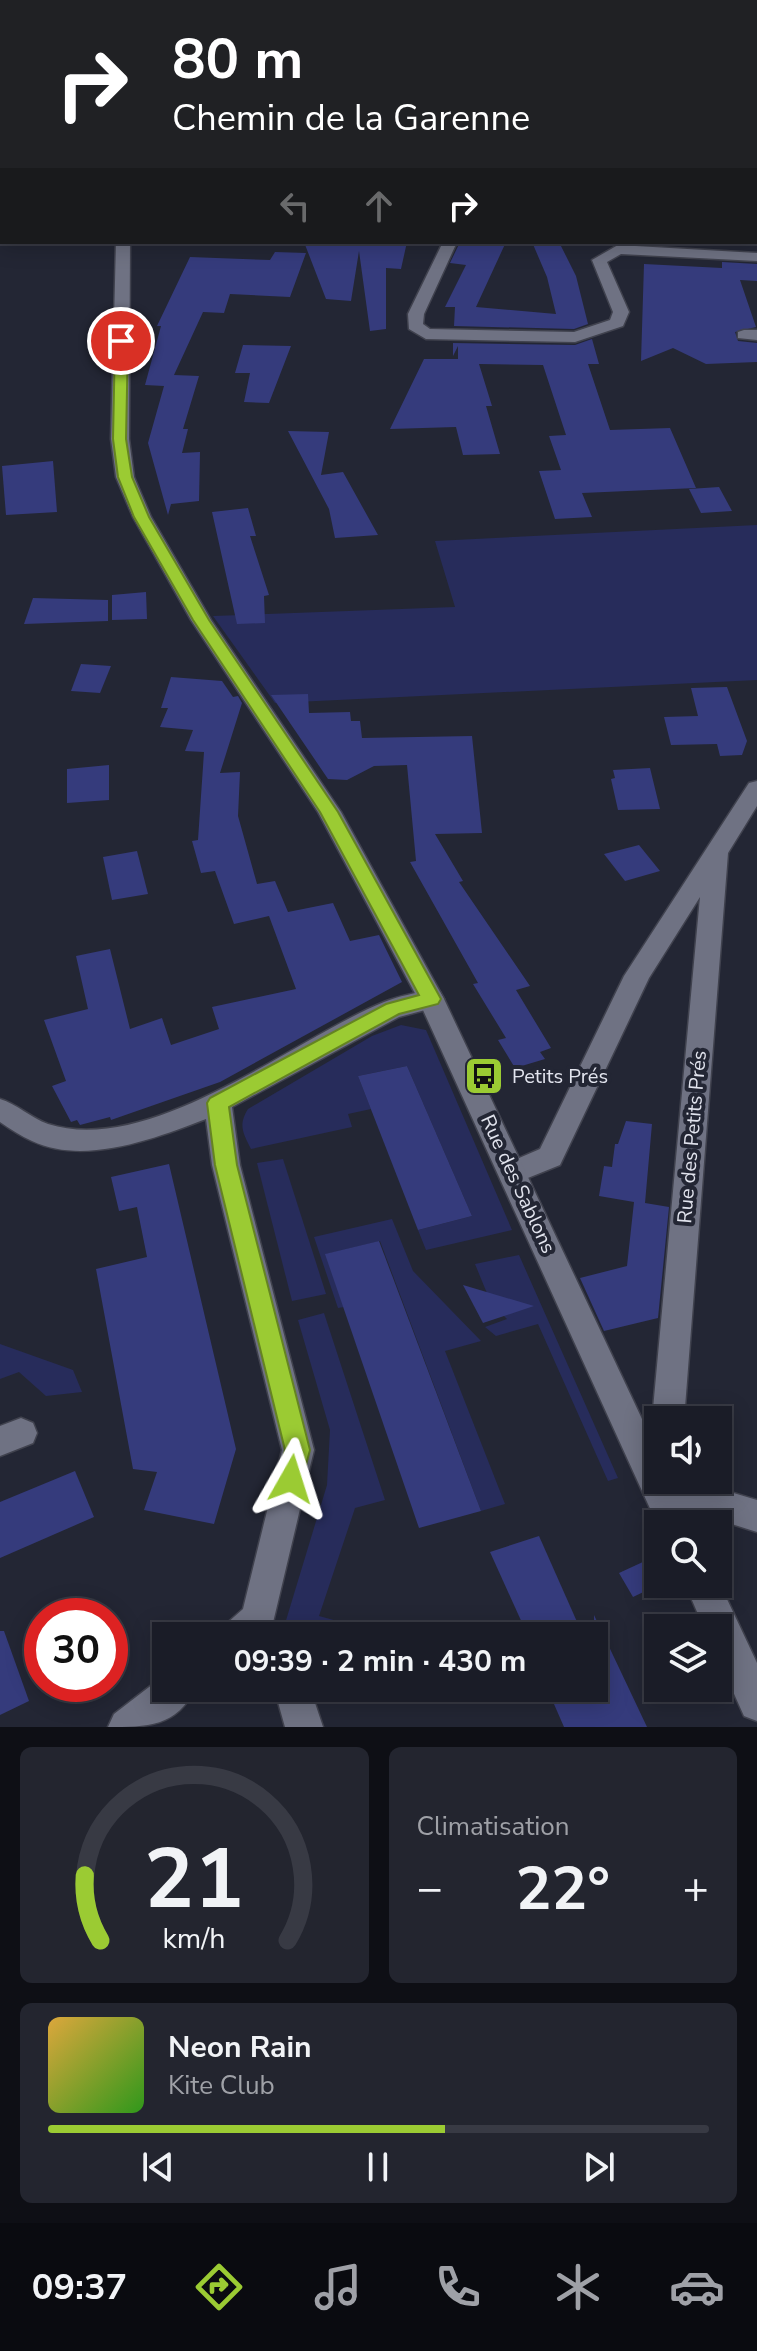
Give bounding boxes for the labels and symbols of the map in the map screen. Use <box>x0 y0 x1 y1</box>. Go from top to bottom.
pin <box>87 307 155 375</box>
street label: Rue des Petits Prés <box>671 1049 713 1225</box>
bus stop icon: Petits Prés <box>463 1055 505 1097</box>
place label: Petits Prés <box>512 1063 608 1090</box>
street label: Rue des Sablons <box>474 1110 562 1258</box>
position arrow <box>249 1437 333 1521</box>
speed limit sign: 30 <box>24 1598 128 1702</box>

